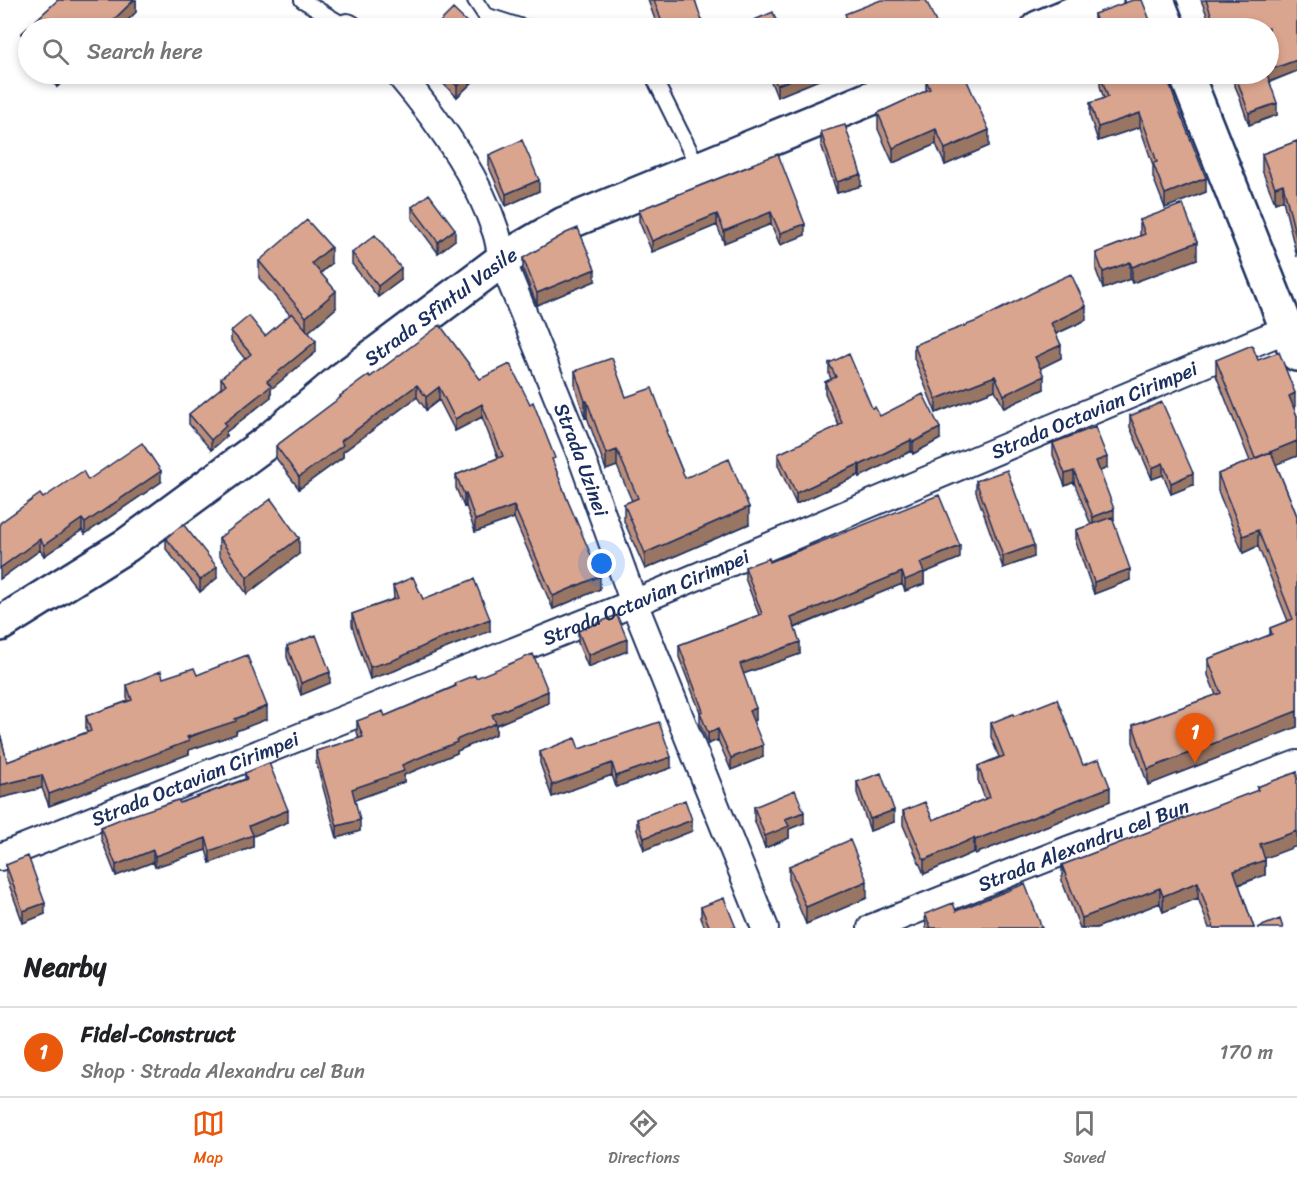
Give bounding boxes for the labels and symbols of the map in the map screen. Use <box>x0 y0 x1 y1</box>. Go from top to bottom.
street label: Strada Sfîntul Vasile <box>356 237 524 375</box>
street label: Strada Octavian Cirimpei <box>985 351 1203 469</box>
street label: Strada Uzinei <box>544 397 619 523</box>
street label: Strada Octavian Cirimpei <box>537 539 755 656</box>
your location <box>587 549 616 578</box>
pin: 1 <box>1176 714 1214 763</box>
street label: Strada Octavian Cirimpei <box>86 721 305 836</box>
street label: Strada Alexandru cel Bun <box>972 788 1194 902</box>

